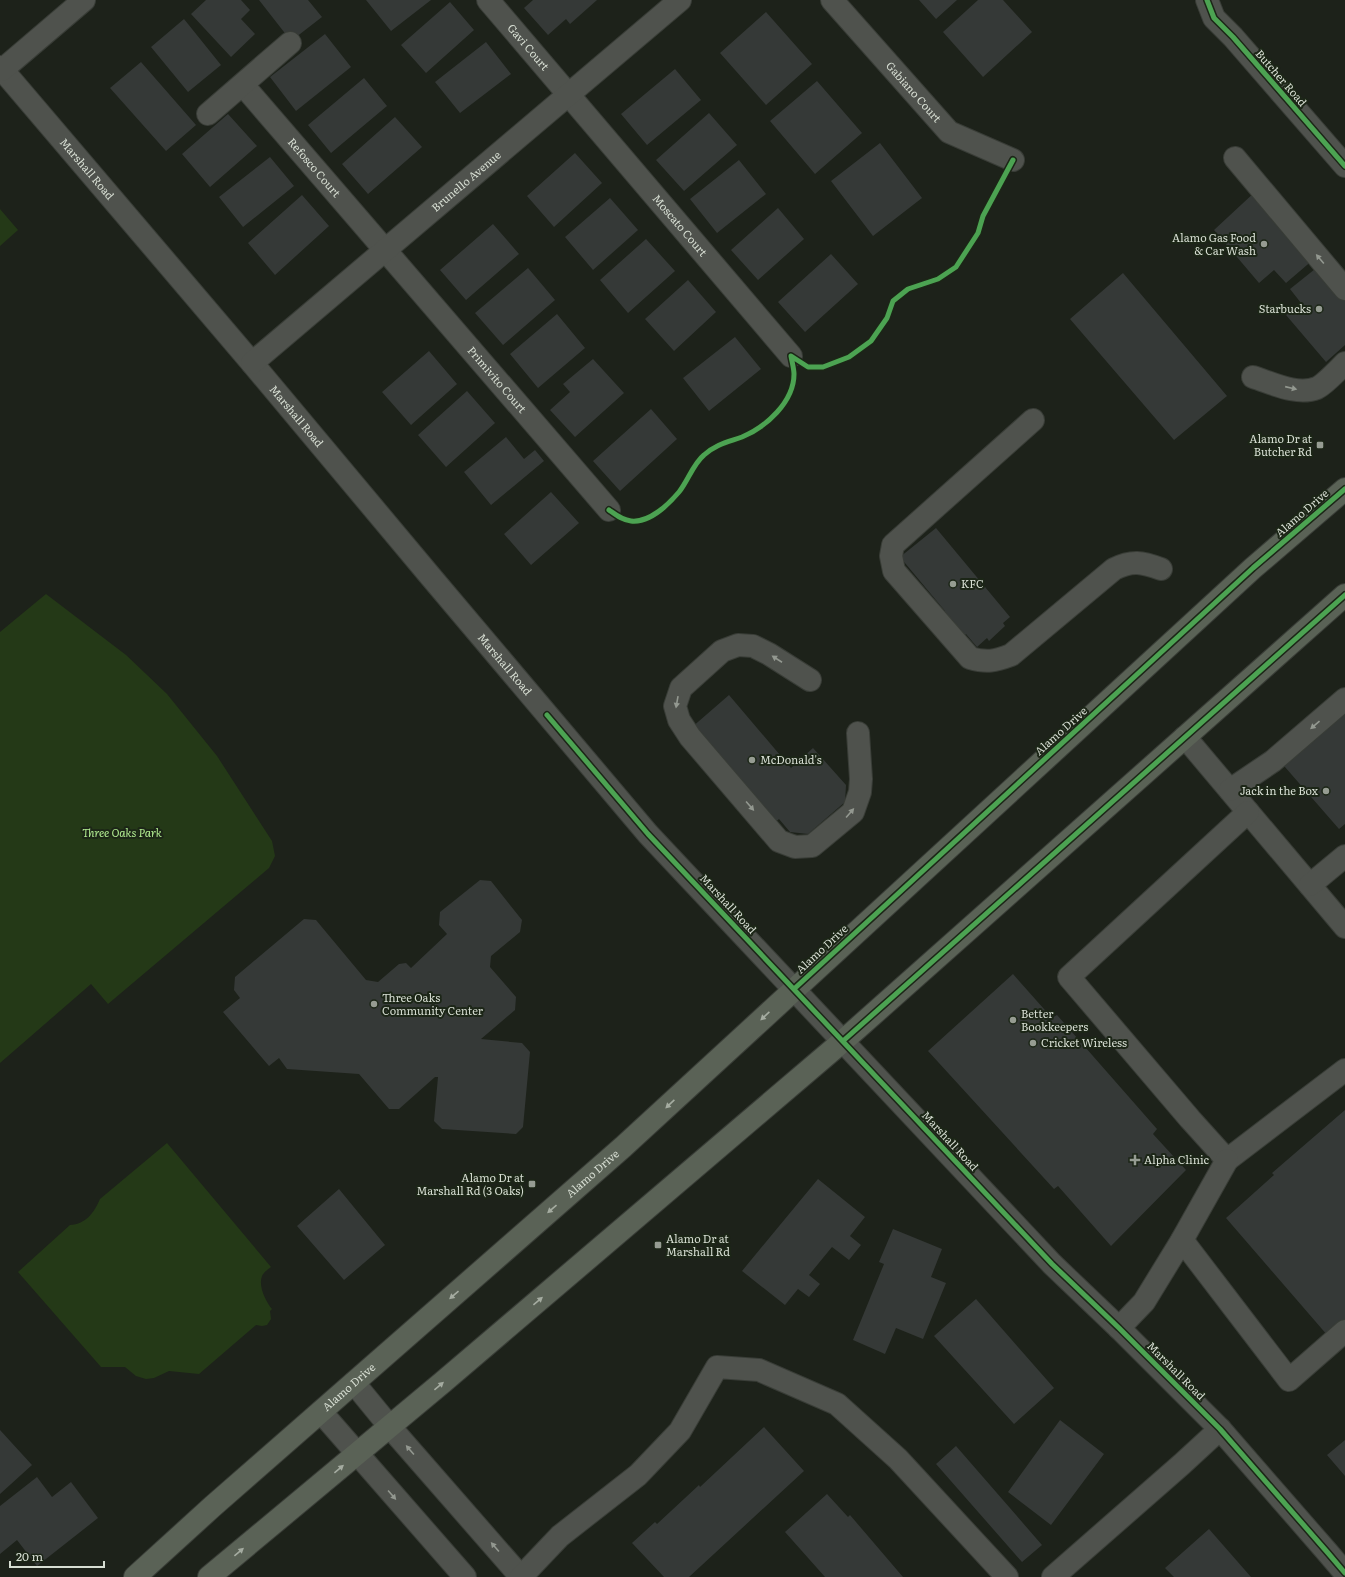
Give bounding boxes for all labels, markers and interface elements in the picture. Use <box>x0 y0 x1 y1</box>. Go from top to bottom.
street label: Gavi Court <box>504 20 554 74</box>
street label: Butcher Road <box>1253 45 1311 109</box>
street label: Gabiano Court <box>883 57 946 126</box>
street label: Marshall Road <box>57 134 119 203</box>
street label: Refosco Court <box>285 134 345 200</box>
street label: Brunello Avenue <box>427 146 504 215</box>
street label: Moscato Court <box>650 190 712 260</box>
place label: Alamo Gas Food & Car Wash <box>1172 229 1256 258</box>
marker: Alamo Gas Food & Car Wash <box>1259 239 1269 249</box>
one-way arrow <box>1315 254 1324 265</box>
place label: Starbucks <box>1259 300 1311 316</box>
marker: Starbucks <box>1314 304 1324 314</box>
street label: Primivito Court <box>464 342 531 416</box>
street label: Marshall Road <box>267 381 328 450</box>
one-way arrow <box>1285 385 1297 391</box>
place label: Alamo Dr at Butcher Rd <box>1249 430 1313 459</box>
marker: Alamo Dr at Butcher Rd <box>1315 440 1325 450</box>
street label: Alamo Drive <box>1271 484 1332 540</box>
place label: KFC <box>961 575 984 591</box>
marker: KFC <box>948 579 958 589</box>
street label: Marshall Road <box>475 629 536 698</box>
one-way arrow <box>772 655 782 663</box>
one-way arrow <box>674 696 680 709</box>
street label: Alamo Drive <box>1031 702 1090 758</box>
one-way arrow <box>1310 720 1321 729</box>
place label: McDonald's <box>760 751 822 767</box>
marker: McDonald's <box>747 755 757 765</box>
place label: Jack in the Box <box>1240 782 1319 798</box>
marker: Jack in the Box <box>1321 786 1331 796</box>
one-way arrow <box>745 801 754 812</box>
one-way arrow <box>845 808 854 818</box>
park label: Three Oaks Park <box>82 824 162 840</box>
street label: Marshall Road <box>697 870 761 937</box>
street label: Alamo Drive <box>792 920 851 977</box>
place label: Three Oaks Community Center <box>382 989 484 1018</box>
marker: Three Oaks Community Center <box>369 999 379 1009</box>
place label: Better Bookkeepers <box>1021 1005 1088 1034</box>
one-way arrow <box>760 1011 770 1020</box>
marker: Better Bookkeepers <box>1008 1015 1018 1025</box>
place label: Cricket Wireless <box>1041 1034 1127 1050</box>
marker: Cricket Wireless <box>1028 1038 1038 1048</box>
one-way arrow <box>665 1099 674 1108</box>
street label: Marshall Road <box>919 1107 983 1174</box>
street label: Alamo Drive <box>562 1145 622 1201</box>
place label: Alpha Clinic <box>1144 1151 1210 1167</box>
marker: Alpha Clinic <box>1129 1154 1141 1166</box>
place label: Alamo Dr at Marshall Rd (3 Oaks) <box>416 1169 525 1198</box>
marker: Alamo Dr at Marshall Rd (3 Oaks) <box>527 1179 537 1189</box>
one-way arrow <box>547 1205 557 1214</box>
place label: Alamo Dr at Marshall Rd <box>666 1230 730 1259</box>
marker: Alamo Dr at Marshall Rd <box>653 1240 663 1250</box>
one-way arrow <box>449 1290 459 1300</box>
one-way arrow <box>532 1297 543 1306</box>
street label: Marshall Road <box>1144 1338 1210 1403</box>
street label: Alamo Drive <box>318 1358 378 1414</box>
one-way arrow <box>433 1381 444 1390</box>
one-way arrow <box>405 1444 414 1455</box>
one-way arrow <box>333 1464 344 1473</box>
one-way arrow <box>387 1490 396 1499</box>
one-way arrow <box>491 1542 500 1553</box>
scale bar <box>10 1543 104 1569</box>
text: 20 m <box>16 1547 43 1565</box>
one-way arrow <box>234 1548 244 1557</box>

